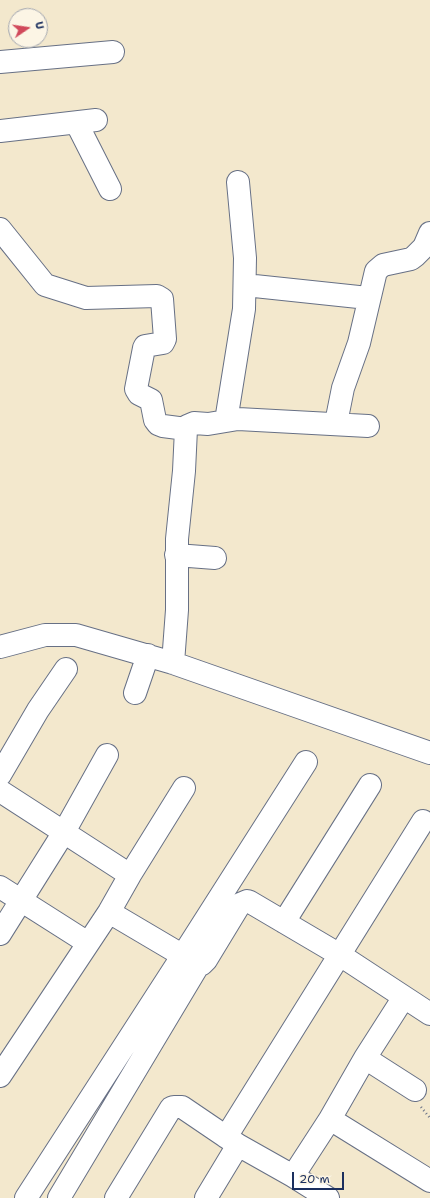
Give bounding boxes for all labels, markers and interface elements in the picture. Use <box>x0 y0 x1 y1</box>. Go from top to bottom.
north arrow <box>8 8 48 48</box>
text: U <box>31 20 47 31</box>
scale bar <box>294 1164 346 1190</box>
text: 20 m <box>299 1171 330 1187</box>

